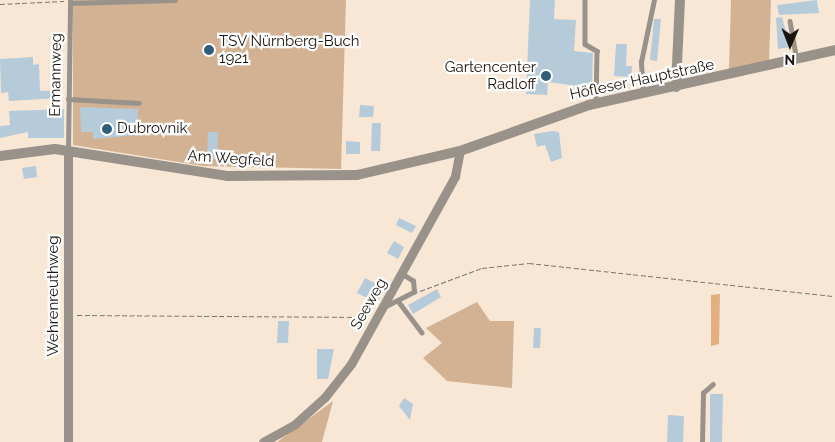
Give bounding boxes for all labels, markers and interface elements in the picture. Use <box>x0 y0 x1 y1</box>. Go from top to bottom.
north arrow <box>765 20 815 70</box>
place label: TSV Nürnberg-Buch 1921 <box>219 32 360 67</box>
street label: Ermannweg <box>46 33 66 117</box>
marker: TSV Nürnberg-Buch 1921 <box>203 44 215 56</box>
text: N <box>784 52 795 68</box>
street label: Höfleser Hauptstraße <box>568 56 716 104</box>
place label: Gartencenter Radloff <box>445 58 536 93</box>
marker: Gartencenter Radloff <box>540 70 552 82</box>
place label: Dubrovnik <box>117 120 188 138</box>
marker: Dubrovnik <box>101 123 113 135</box>
street label: Am Wegfeld <box>187 147 275 171</box>
street label: Wehrenreuthweg <box>45 235 63 357</box>
street label: Seeweg <box>347 275 391 333</box>

